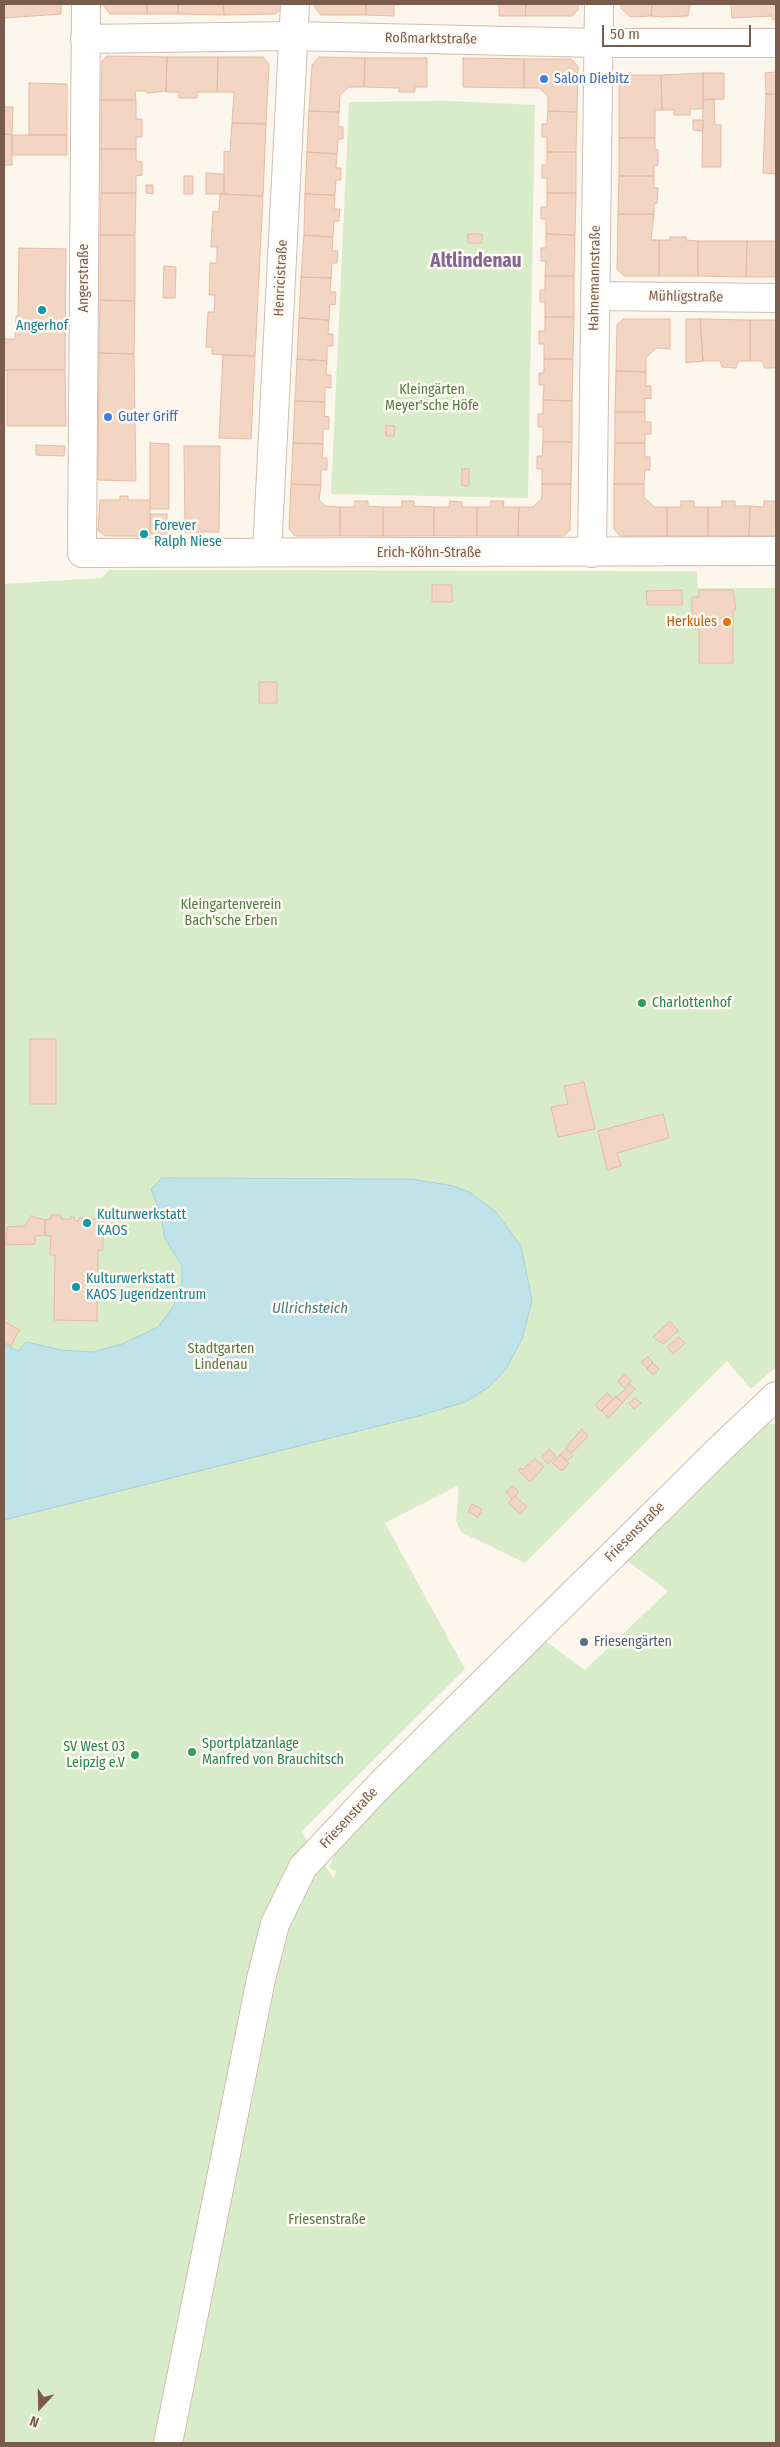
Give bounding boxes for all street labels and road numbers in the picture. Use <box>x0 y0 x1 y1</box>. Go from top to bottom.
street label: Roßmarktstraße <box>385 30 477 48</box>
street label: Hahnemannstraße <box>586 225 604 331</box>
street label: Henricistraße <box>271 239 291 317</box>
street label: Angerstraße <box>76 244 92 312</box>
street label: Mühligstraße <box>649 288 723 306</box>
street label: Erich-Köhn-Straße <box>377 545 481 561</box>
street label: Friesenstraße <box>602 1499 668 1565</box>
street label: Friesenstraße <box>316 1784 382 1852</box>

